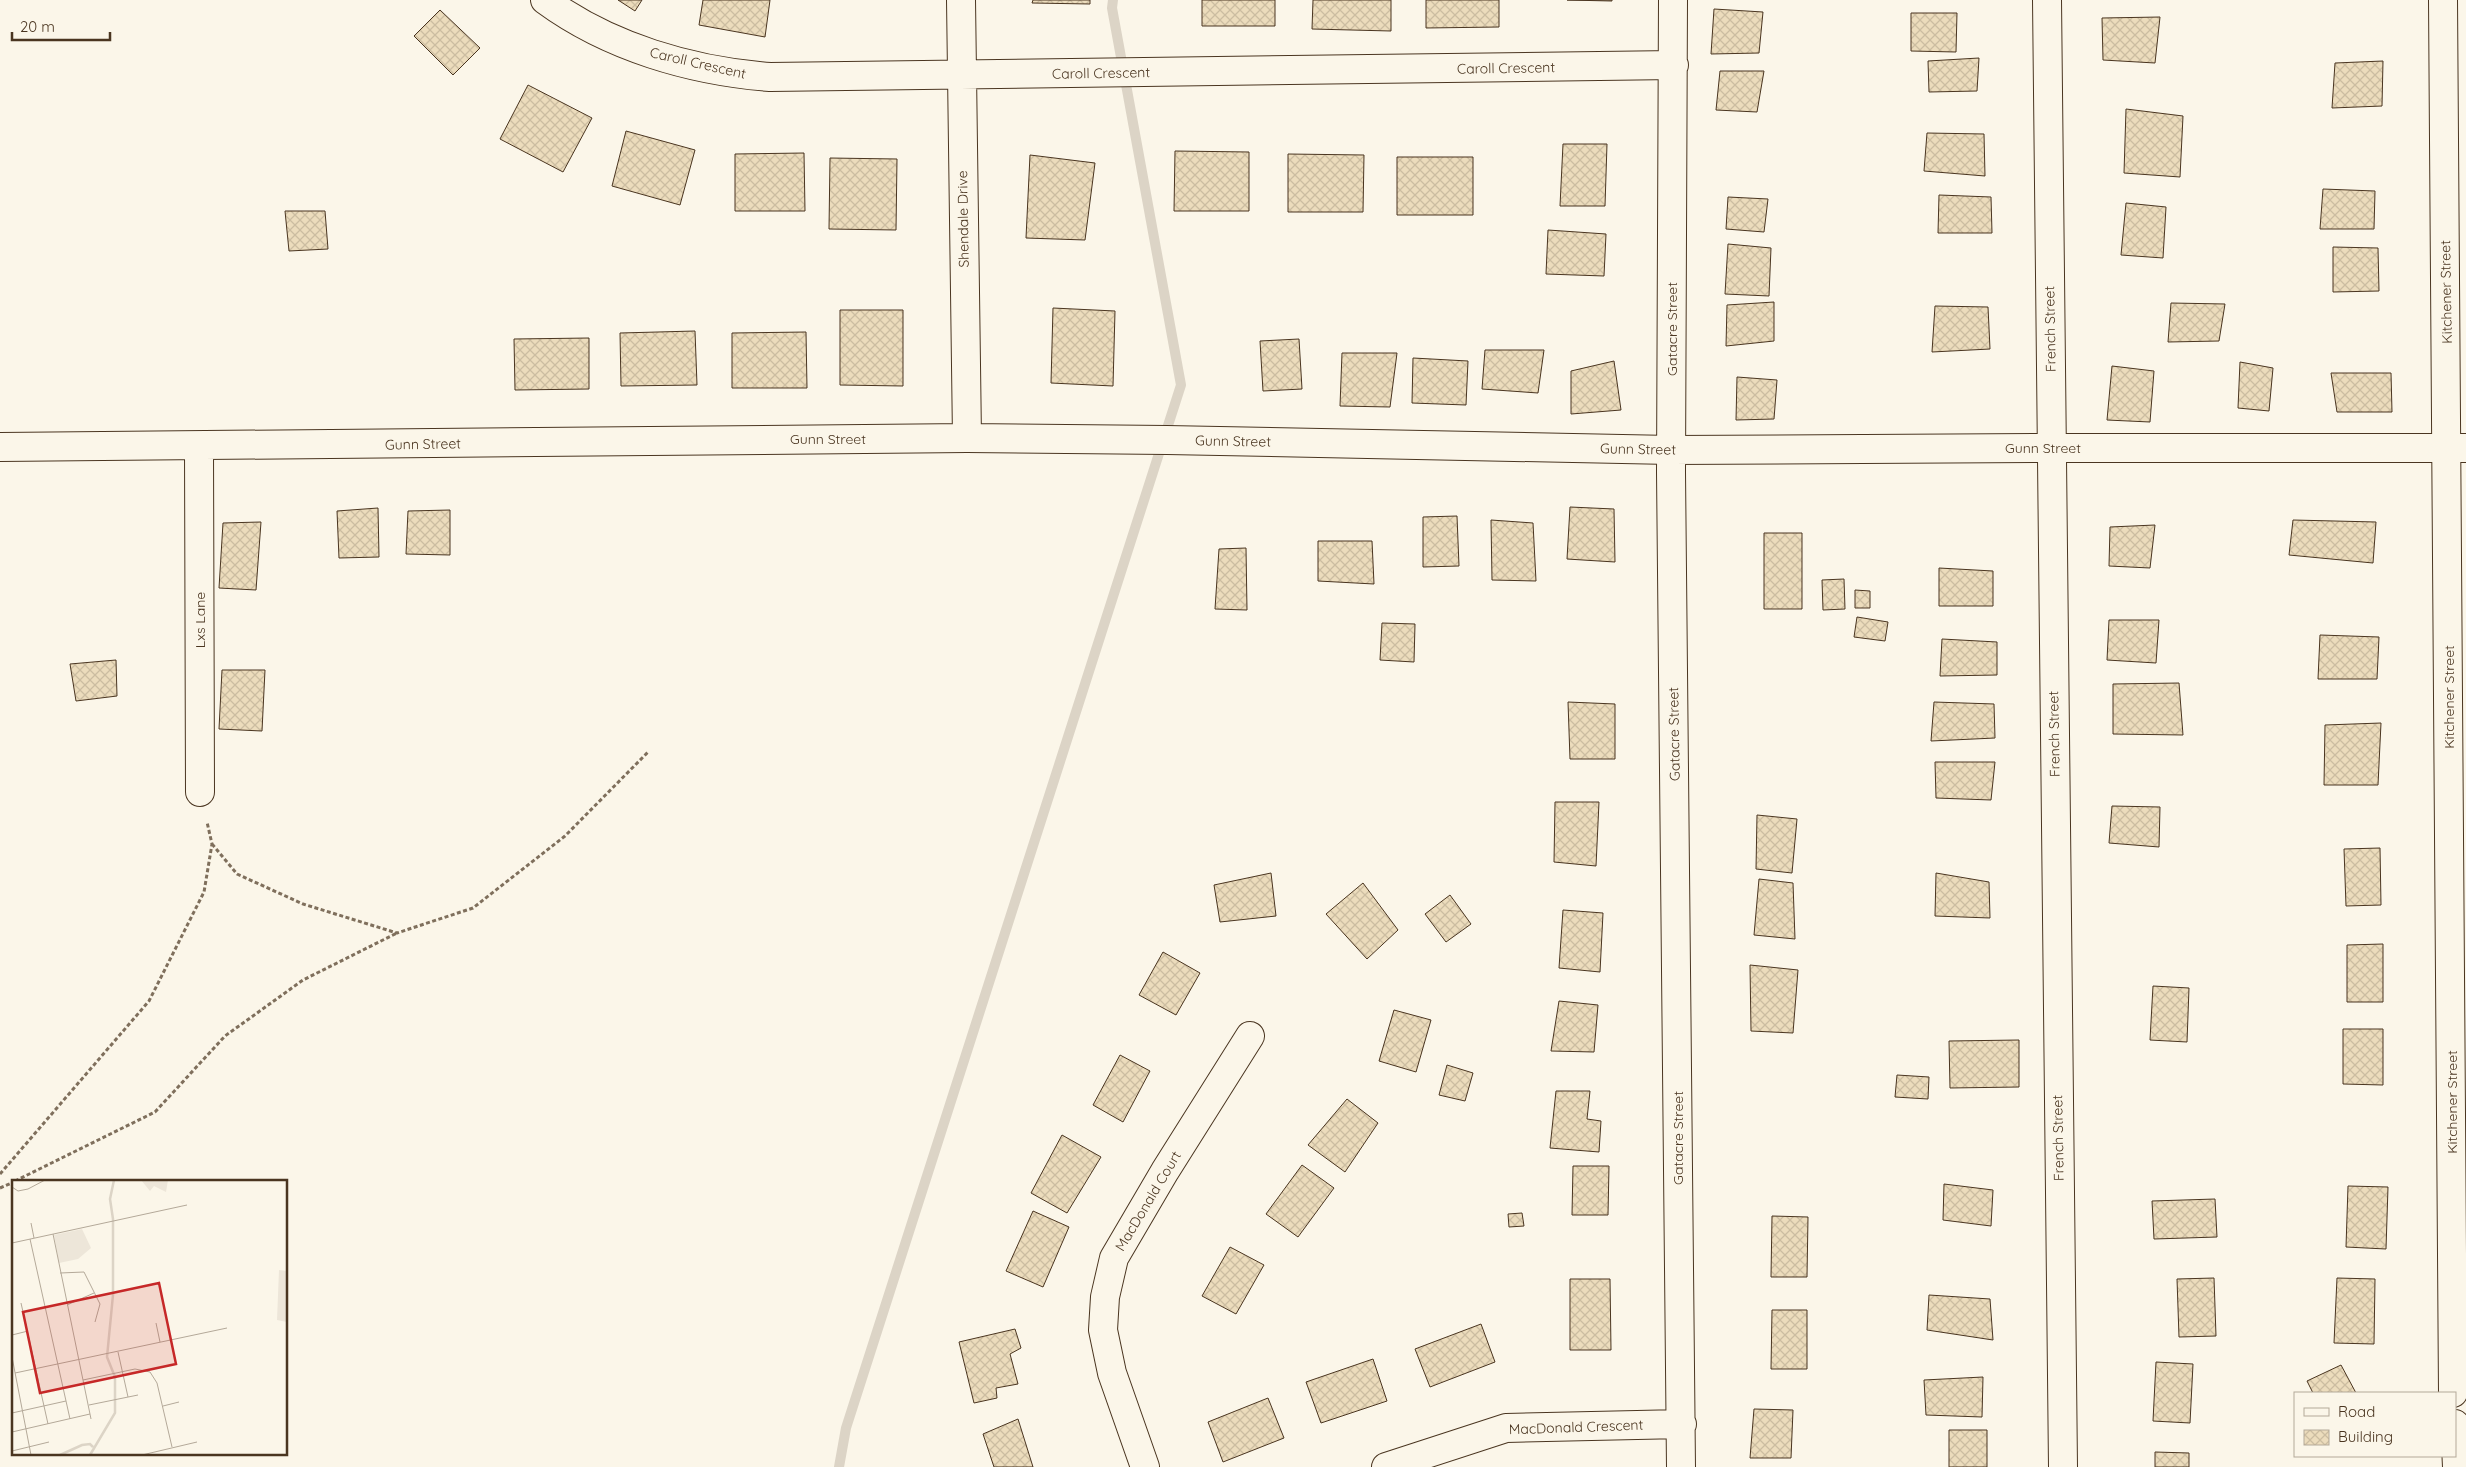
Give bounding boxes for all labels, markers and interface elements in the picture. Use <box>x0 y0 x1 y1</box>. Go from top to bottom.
scale bar <box>12 10 110 42</box>
text: 20 m <box>20 17 55 36</box>
street label: Caroll Crescent <box>648 43 748 83</box>
street label: Caroll Crescent <box>1457 58 1555 78</box>
street label: Caroll Crescent <box>1052 63 1150 83</box>
street label: Shendale Drive <box>953 170 973 268</box>
street label: Kitchener Street <box>2436 240 2456 344</box>
street label: Gatacre Street <box>1663 282 1681 376</box>
street label: French Street <box>2040 286 2060 372</box>
street label: Gunn Street <box>790 430 866 448</box>
street label: Gunn Street <box>1195 431 1271 451</box>
street label: Gunn Street <box>385 434 461 454</box>
street label: Gunn Street <box>1600 439 1676 459</box>
street label: Gunn Street <box>2005 439 2081 457</box>
street label: Lxs Lane <box>191 592 209 648</box>
street label: Kitchener Street <box>2440 645 2458 749</box>
street label: Gatacre Street <box>1664 687 1684 781</box>
street label: French Street <box>2044 691 2064 777</box>
street label: Kitchener Street <box>2443 1050 2461 1154</box>
street label: Gatacre Street <box>1669 1091 1687 1185</box>
street label: French Street <box>2048 1095 2068 1181</box>
street label: MacDonald Court <box>1111 1147 1185 1254</box>
inset map <box>12 1180 288 1454</box>
legend <box>2294 1392 2456 1457</box>
text: Road <box>2338 1402 2375 1421</box>
street label: MacDonald Crescent <box>1508 1416 1644 1438</box>
text: Building <box>2338 1427 2393 1446</box>

